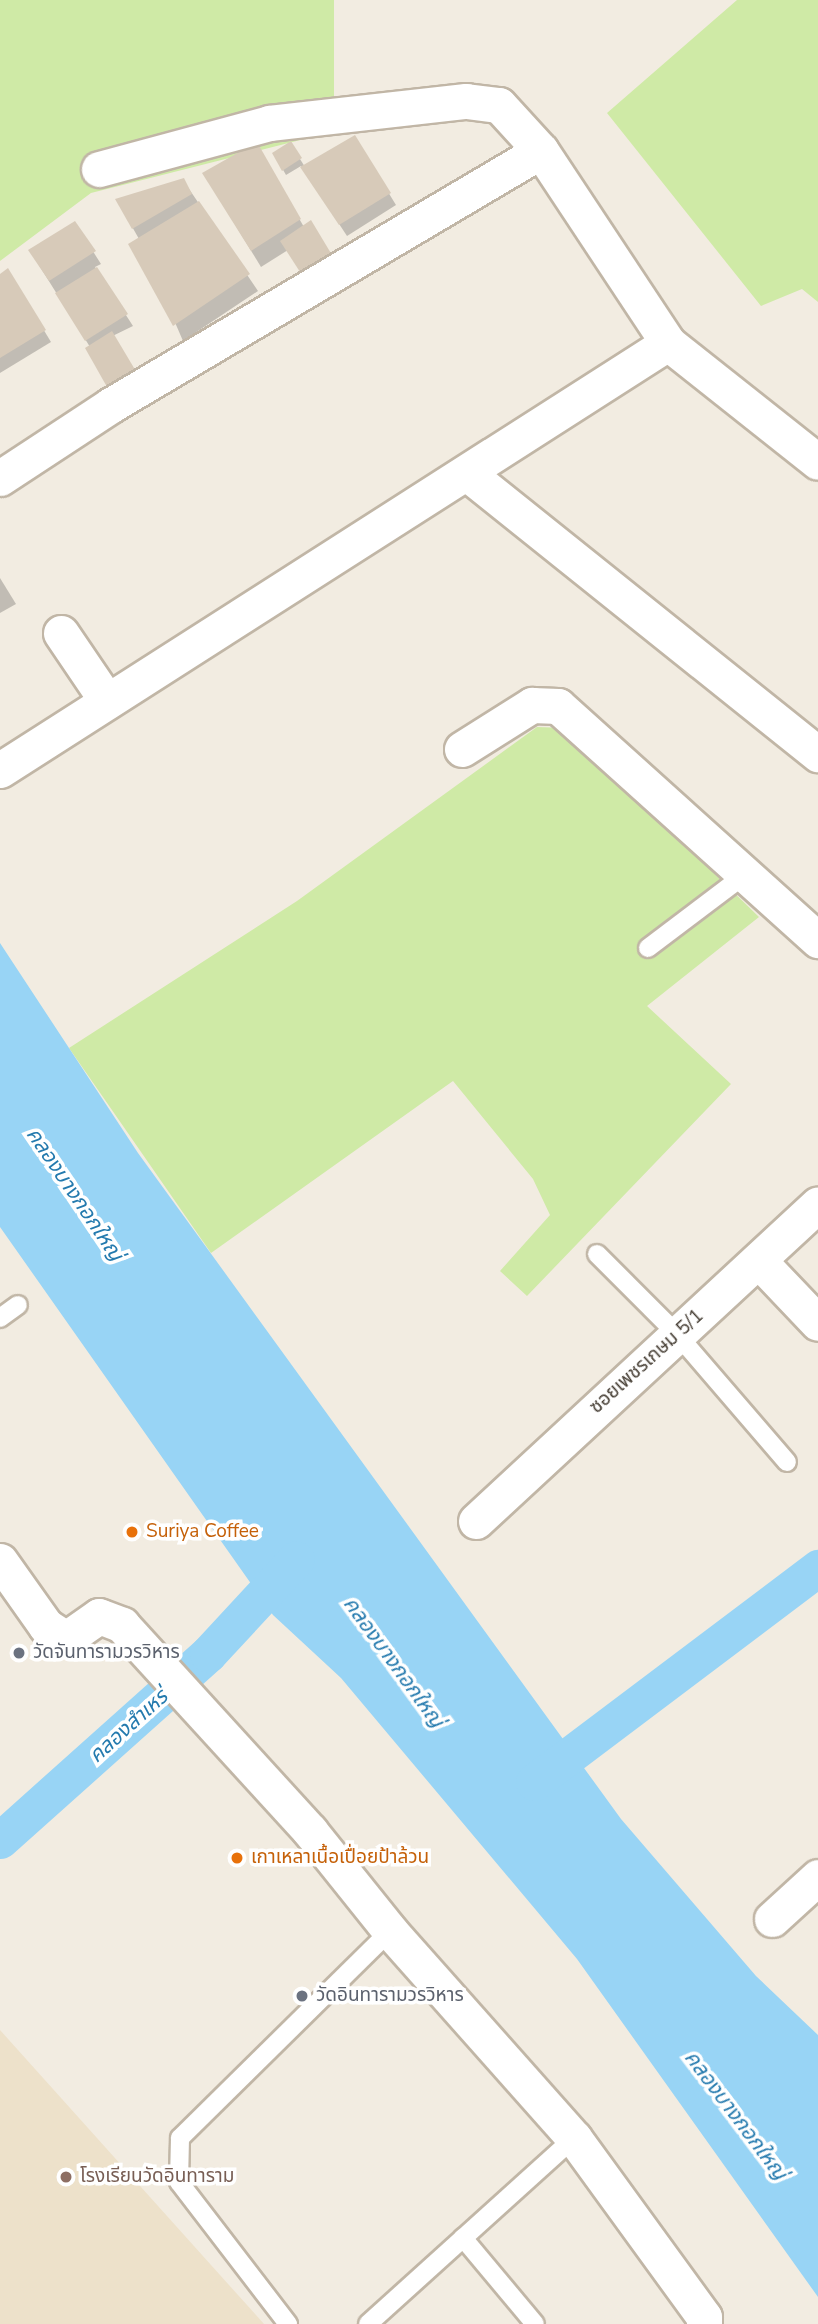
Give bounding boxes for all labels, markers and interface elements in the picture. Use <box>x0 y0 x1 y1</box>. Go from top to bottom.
water label: คลองบางกอกใหญ่ <box>21 1123 129 1265</box>
street label: ซอยเพชรเกษม 5/1 <box>586 1305 708 1419</box>
place label: Suriya Coffee <box>146 1521 259 1543</box>
marker: Suriya Coffee <box>124 1524 140 1540</box>
water label: คลองบางกอกใหญ่ <box>338 1592 450 1732</box>
place label: วัดจันทารามวรวิหาร <box>33 1642 180 1664</box>
marker: วัดจันทารามวรวิหาร <box>11 1645 27 1661</box>
water label: คลองสำเหร่ <box>83 1684 173 1768</box>
place label: เกาเหลาเนื้อเปื่อยป้าล้วน <box>251 1847 429 1869</box>
marker: เกาเหลาเนื้อเปื่อยป้าล้วน <box>229 1850 245 1866</box>
place label: วัดอินทารามวรวิหาร <box>316 1985 464 2007</box>
marker: วัดอินทารามวรวิหาร <box>294 1988 310 2004</box>
water label: คลองบางกอกใหญ่ <box>679 2045 793 2185</box>
place label: โรงเรียนวัดอินทาราม <box>80 2166 234 2188</box>
marker: โรงเรียนวัดอินทาราม <box>58 2169 74 2185</box>

